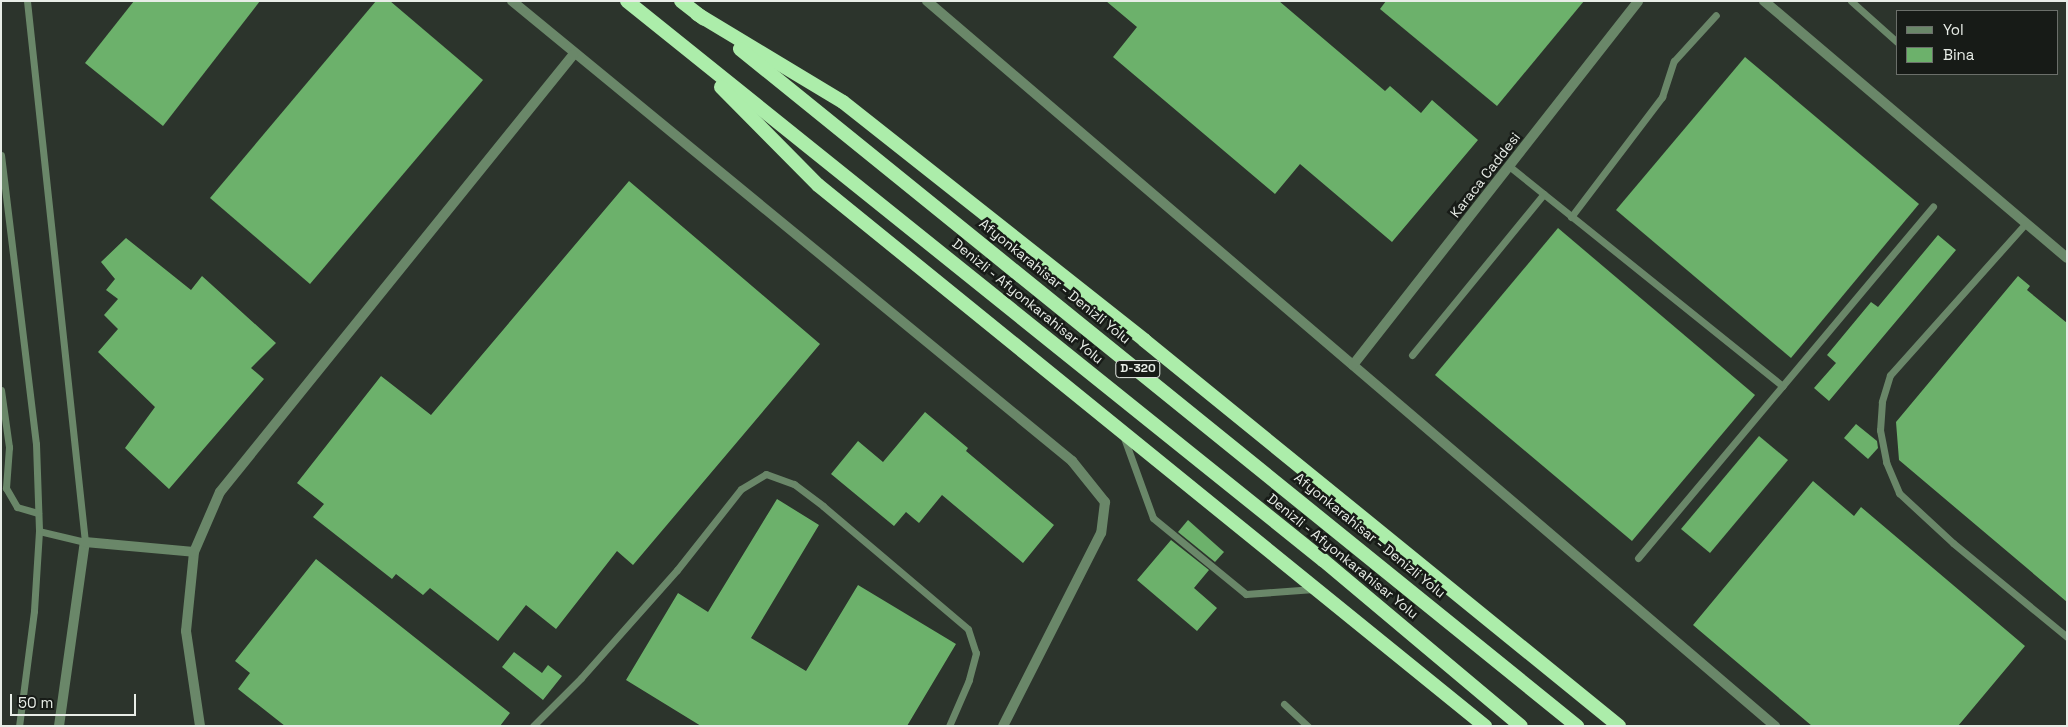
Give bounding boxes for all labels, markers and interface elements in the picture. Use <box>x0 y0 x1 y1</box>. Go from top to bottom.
legend <box>1896 10 2058 75</box>
text: Yol <box>1943 20 1964 39</box>
text: Bina <box>1943 45 1974 64</box>
street label: Karaca Caddesi <box>1447 129 1523 221</box>
street label: Afyonkarahisar - Denizli Yolu <box>976 214 1134 348</box>
street label: Denizli - Afyonkarahisar Yolu <box>949 234 1107 368</box>
road number: D-320 <box>1114 359 1162 378</box>
street label: Afyonkarahisar - Denizli Yolu <box>1291 468 1449 602</box>
street label: Denizli - Afyonkarahisar Yolu <box>1264 489 1422 623</box>
scale bar <box>12 684 139 716</box>
text: 50 m <box>18 693 53 712</box>

